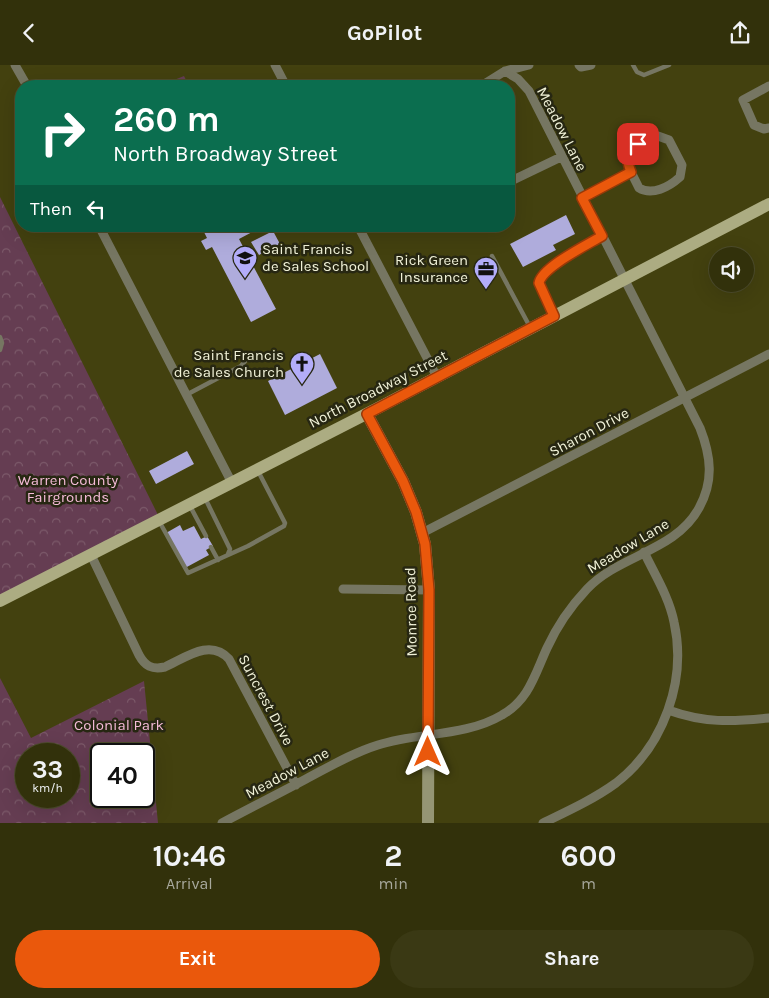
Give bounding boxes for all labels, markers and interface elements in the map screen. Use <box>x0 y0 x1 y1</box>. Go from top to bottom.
icon: back <box>15 19 43 47</box>
icon: share <box>726 19 754 47</box>
text: GoPilot <box>347 20 422 46</box>
street label: Meadow Lane <box>533 84 591 174</box>
text: 260 m <box>113 99 220 140</box>
icon: right <box>30 100 95 165</box>
pin <box>617 123 659 165</box>
icon: arrive <box>624 130 652 158</box>
text: North Broadway Street <box>113 141 338 167</box>
icon: left <box>82 195 110 223</box>
text: Then <box>30 198 72 220</box>
place label: Saint Francis de Sales School <box>262 240 369 275</box>
school or university icon: Saint Francis de Sales School <box>232 245 258 279</box>
map controls <box>709 247 754 292</box>
button: sound <box>709 247 754 292</box>
place label: Rick Green Insurance <box>395 251 468 286</box>
office icon: Rick Green Insurance <box>473 256 499 290</box>
place label: Saint Francis de Sales Church <box>174 346 284 381</box>
street label: North Broadway Street <box>306 346 451 432</box>
church icon: Saint Francis de Sales Church <box>289 351 315 385</box>
street label: Sharon Drive <box>546 403 632 461</box>
park label: Warren County Fairgrounds <box>18 471 118 506</box>
street label: Meadow Lane <box>584 515 672 577</box>
street label: Monroe Road <box>401 567 421 657</box>
street label: Suncrest Drive <box>235 652 297 748</box>
park label: Colonial Park <box>74 716 164 734</box>
position arrow <box>401 725 453 777</box>
speed limit sign: 40 <box>90 743 155 808</box>
street label: Meadow Lane <box>242 743 332 803</box>
text: 33 <box>32 755 63 784</box>
text: km/h <box>32 781 63 795</box>
text: 10:46 <box>152 838 226 874</box>
text: 2 <box>384 838 402 874</box>
text: 600 <box>560 838 617 874</box>
text: Arrival <box>166 874 213 893</box>
text: min <box>379 874 408 893</box>
text: m <box>581 874 596 893</box>
button: Exit <box>15 930 380 988</box>
button: Share <box>390 930 754 988</box>

